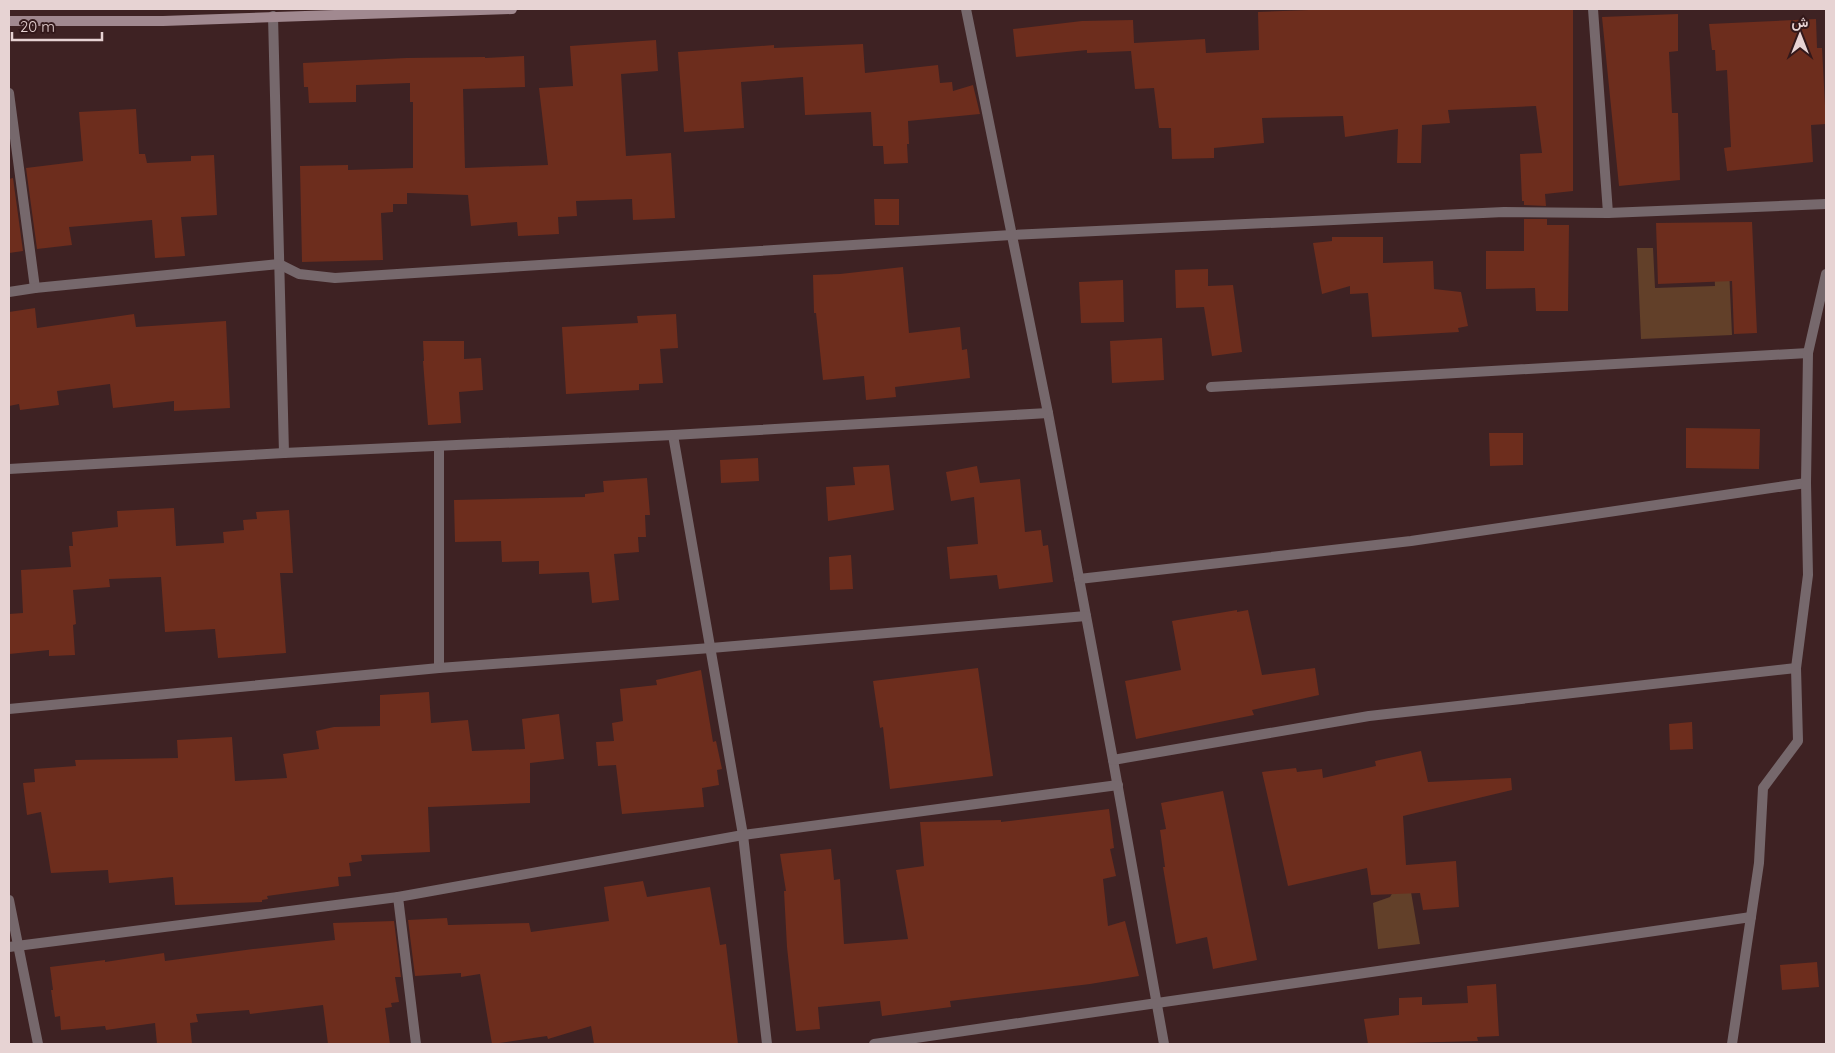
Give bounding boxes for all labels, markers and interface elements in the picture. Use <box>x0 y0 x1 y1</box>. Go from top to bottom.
scale bar <box>12 10 102 42</box>
north arrow <box>1775 10 1825 60</box>
text: ش <box>1792 13 1809 31</box>
text: 20 m <box>20 17 55 36</box>

